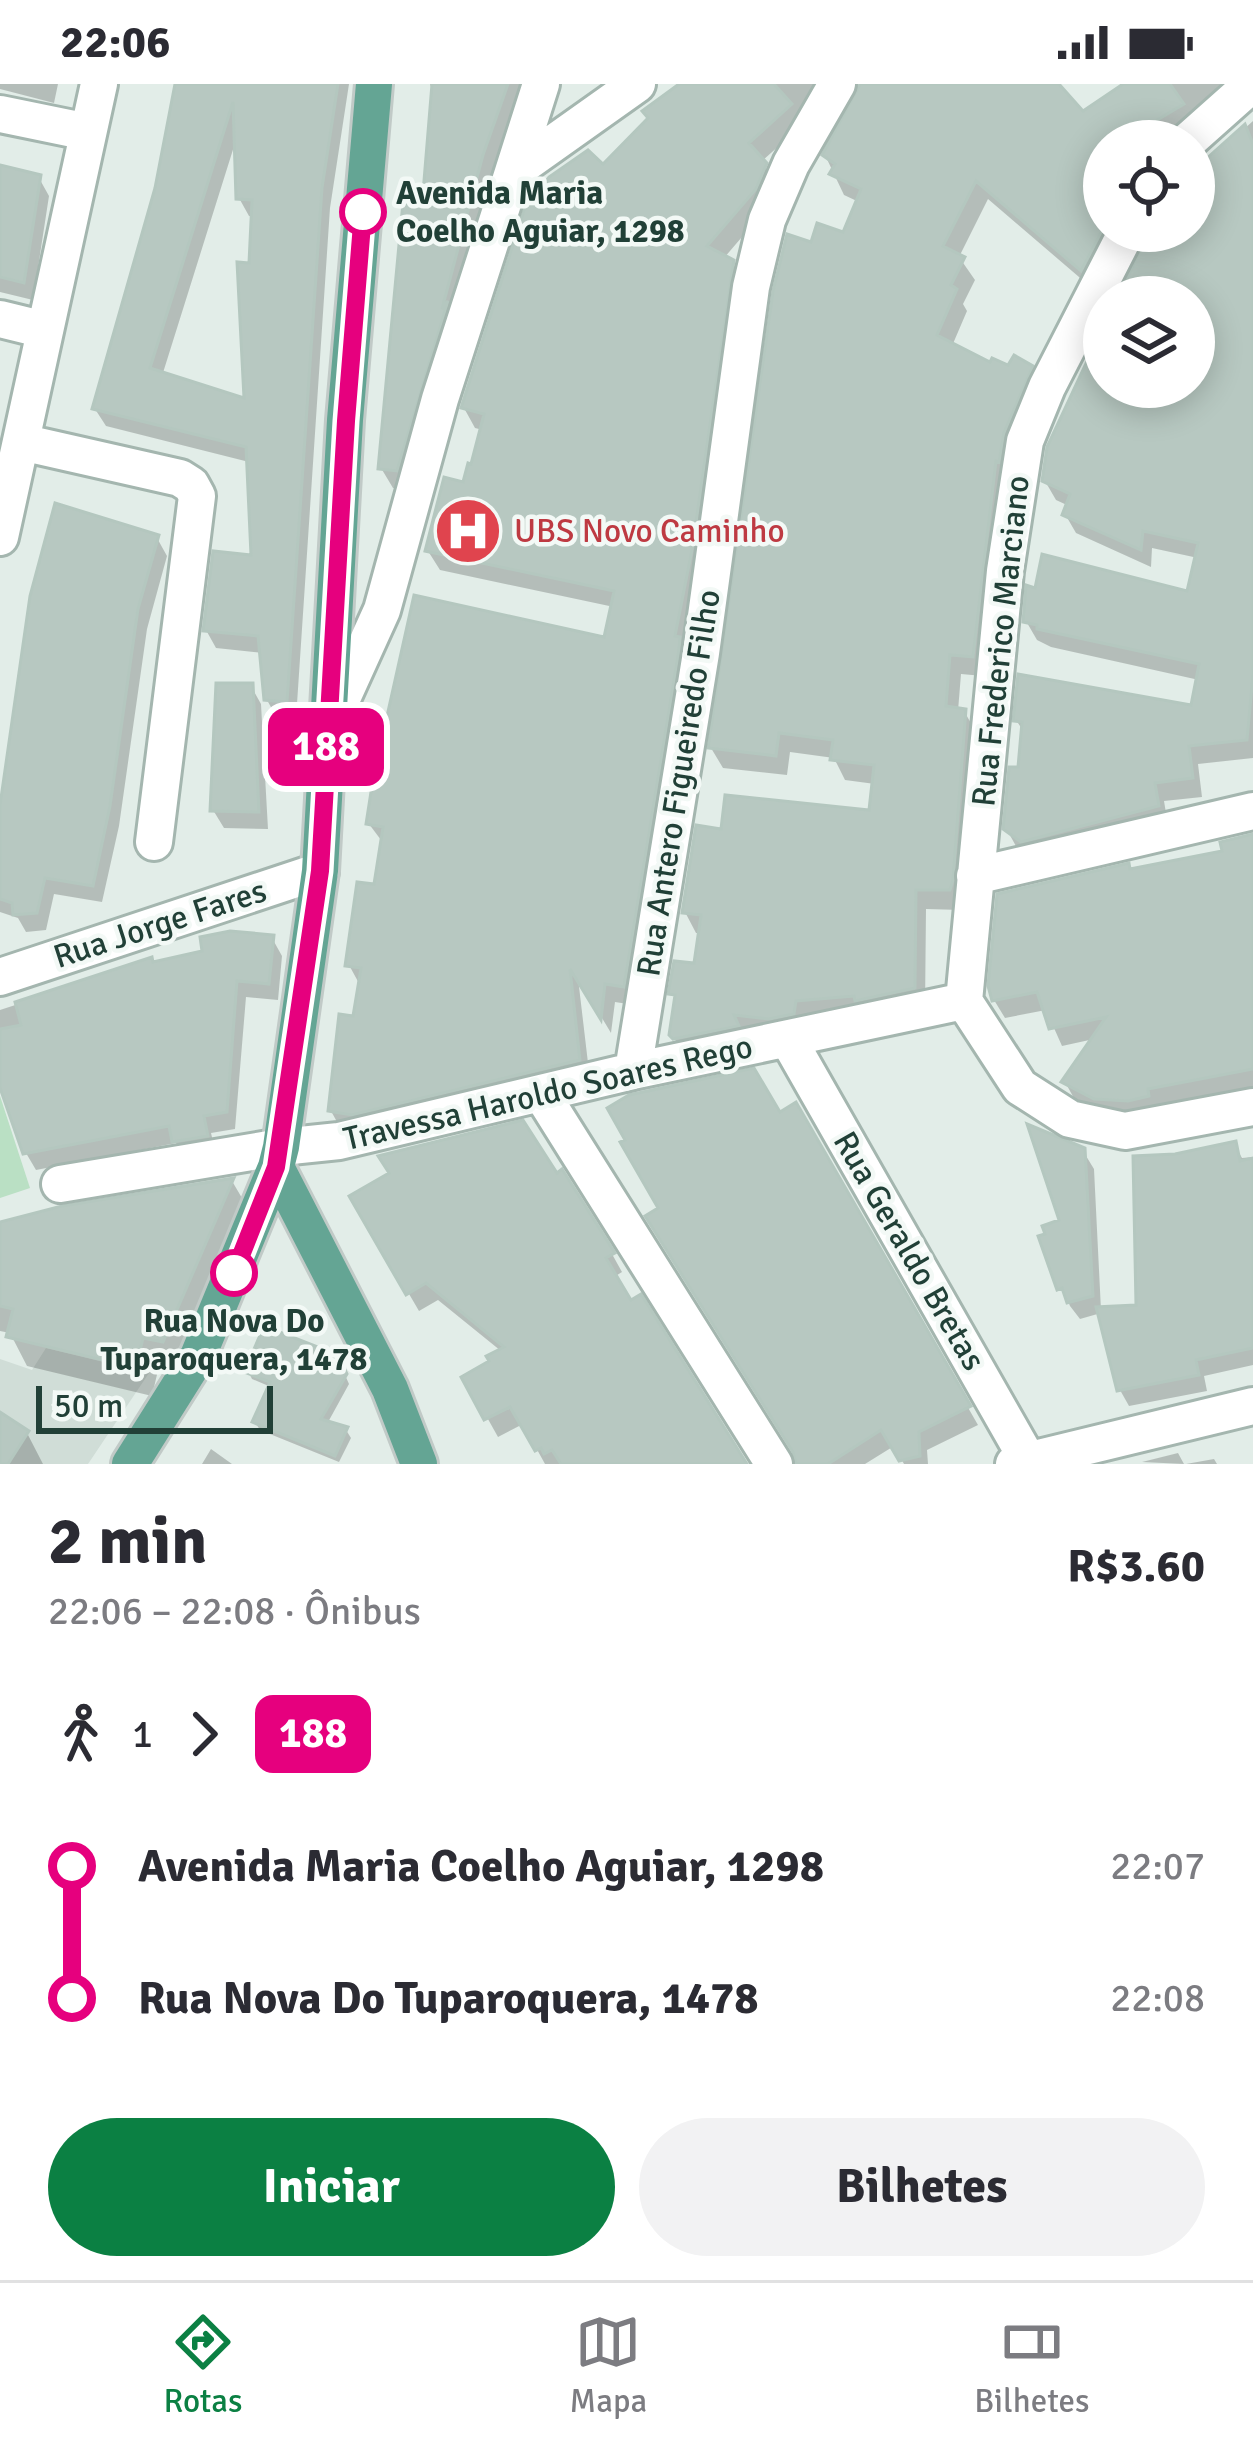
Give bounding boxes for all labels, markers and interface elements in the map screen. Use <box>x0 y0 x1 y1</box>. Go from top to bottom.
text: 22:06 <box>60 15 170 70</box>
map controls <box>1083 120 1215 408</box>
button: locate <box>1083 120 1215 252</box>
place label: Avenida Maria Coelho Aguiar, 1298 <box>396 173 685 252</box>
marker: Avenida Maria Coelho Aguiar, 1298 <box>341 190 385 234</box>
button: layers <box>1083 276 1215 408</box>
street label: Rua Frederico Marciano <box>963 473 1039 809</box>
hospital icon: UBS Novo Caminho <box>433 496 503 566</box>
place label: UBS Novo Caminho <box>514 511 785 552</box>
street label: Rua Antero Figueiredo Filho <box>628 587 730 979</box>
line badge: 188 <box>257 708 395 786</box>
text: 188 <box>292 721 360 772</box>
street label: Rua Jorge Fares <box>48 870 272 978</box>
street label: Travessa Haroldo Soares Rego <box>340 1026 756 1160</box>
street label: Rua Geraldo Bretas <box>824 1124 994 1378</box>
marker: Rua Nova Do Tuparoquera, 1478 <box>212 1251 256 1295</box>
place label: Rua Nova Do Tuparoquera, 1478 <box>101 1301 367 1380</box>
scale bar <box>36 1380 273 1433</box>
text: 50 m <box>54 1386 123 1427</box>
text: 2 min <box>48 1501 207 1582</box>
text: R$3.60 <box>1067 1539 1205 1594</box>
text: 22:06 – 22:08 · Ônibus <box>48 1587 421 1635</box>
icon: walk <box>48 1701 114 1767</box>
icon: forward <box>171 1701 237 1767</box>
text: 188 <box>279 1708 347 1759</box>
text: 1 <box>132 1710 153 1758</box>
text: Avenida Maria Coelho Aguiar, 1298 <box>138 1839 824 1894</box>
text: 22:07 <box>1110 1842 1205 1890</box>
text: Rua Nova Do Tuparoquera, 1478 <box>138 1971 759 2026</box>
text: 22:08 <box>1110 1974 1205 2022</box>
button: Iniciar <box>48 2118 615 2256</box>
button: Bilhetes <box>639 2118 1205 2256</box>
tab: Rotas <box>164 2309 242 2422</box>
tab: Mapa <box>570 2309 647 2422</box>
tab: Bilhetes <box>974 2309 1089 2422</box>

